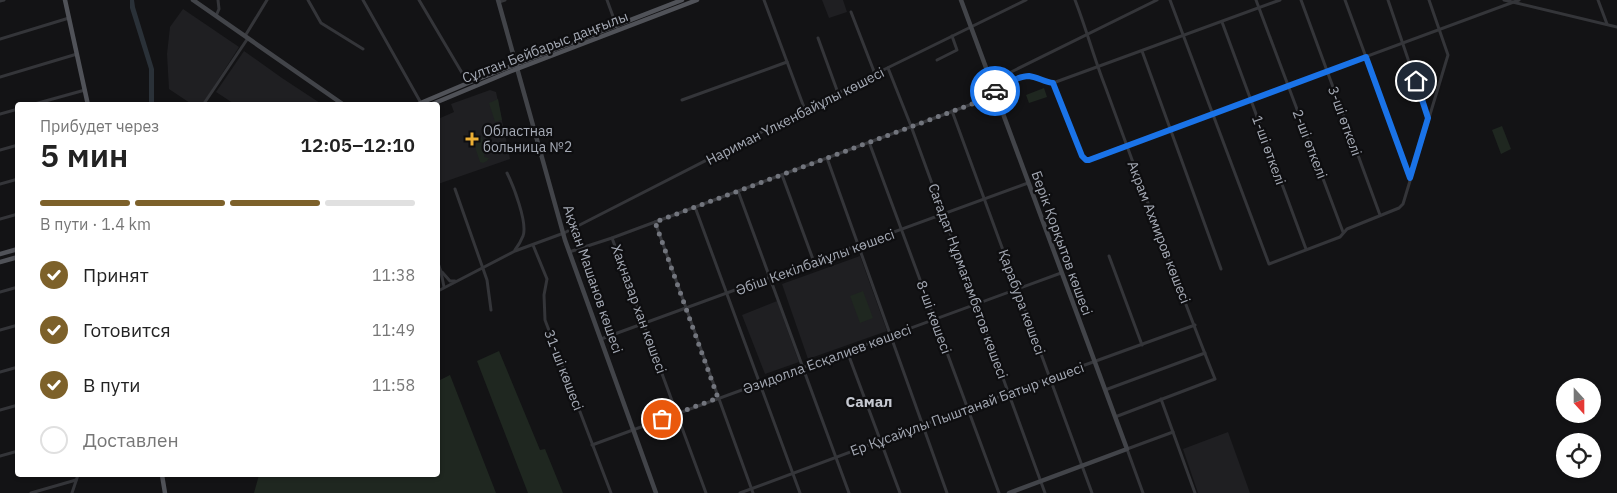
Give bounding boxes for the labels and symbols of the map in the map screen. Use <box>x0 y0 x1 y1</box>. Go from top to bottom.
street label: Сұлтан Бейбарыс даңғылы <box>459 7 631 87</box>
pin <box>1395 60 1437 102</box>
street label: Нариман Үлкенбайұлы көшесі <box>703 63 887 169</box>
courier <box>970 66 1020 116</box>
street label: 3-ші өткелі <box>1324 84 1366 158</box>
street label: 2-ші өткелі <box>1289 107 1331 181</box>
street label: 1-ші өткелі <box>1248 113 1290 187</box>
place label: Областная больница №2 <box>483 122 572 156</box>
marker: Областная больница №2 <box>465 132 479 146</box>
street label: Акрам Ахмиров көшесі <box>1123 158 1195 306</box>
street label: Берік Қорқытов көшесі <box>1027 168 1097 318</box>
street label: Сағадат Нұрмағамбетов көшесі <box>924 181 1012 381</box>
street label: Ақжан Машанов көшесі <box>559 202 627 356</box>
street label: Әбіш Кекілбайұлы көшесі <box>733 225 897 299</box>
street label: Хақназар хан көшесі <box>607 242 671 376</box>
street label: Қарабура көшесі <box>995 247 1049 357</box>
street label: 8-шi көшесi <box>912 278 956 356</box>
street label: Әзидолла Есқалиев көшесі <box>740 320 914 398</box>
street label: 31-ші көшесі <box>540 327 588 413</box>
street label: Ер Құсайұлы Пыштанай Батыр көшесі <box>848 358 1086 460</box>
north arrow <box>1556 378 1601 422</box>
district label: Самал <box>846 392 892 411</box>
pin <box>641 398 683 440</box>

